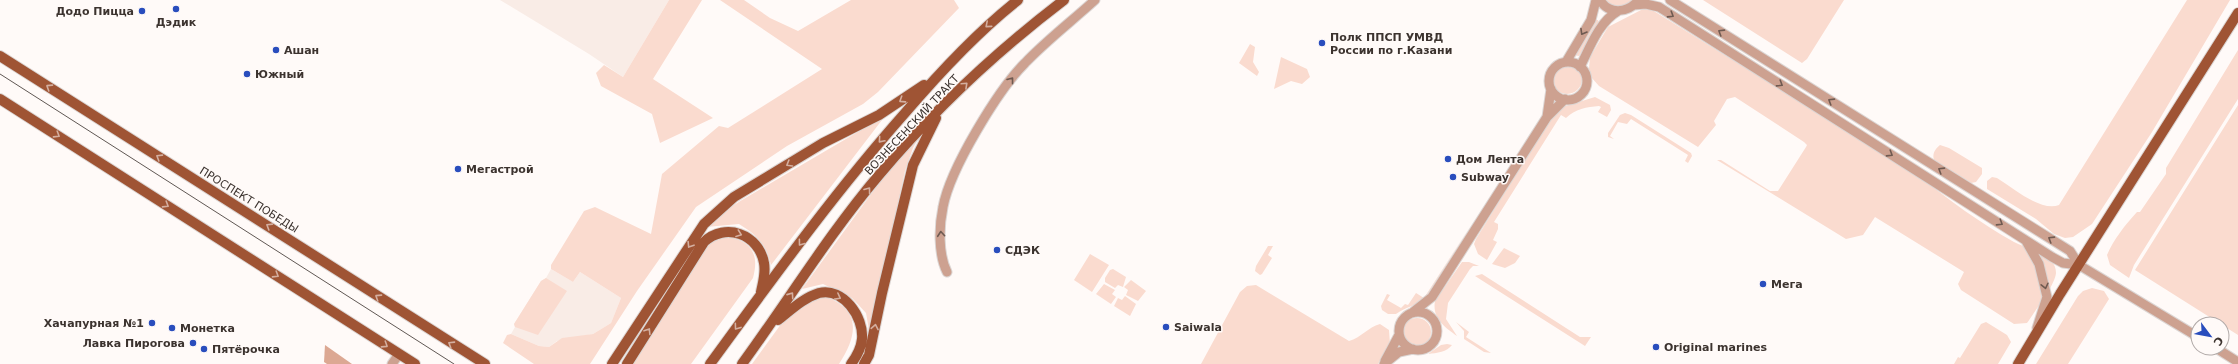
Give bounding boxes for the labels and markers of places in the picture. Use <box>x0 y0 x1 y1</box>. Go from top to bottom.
marker: Дэдик <box>171 4 181 14</box>
place label: Додо Пицца <box>56 5 134 18</box>
marker: Додо Пицца <box>137 6 147 16</box>
place label: Дэдик <box>156 16 197 29</box>
place label: Полк ППСП УМВД России по г.Казани <box>1330 31 1452 57</box>
marker: Полк ППСП УМВД России по г.Казани <box>1317 38 1327 48</box>
place label: Ашан <box>284 44 319 57</box>
marker: Ашан <box>271 45 281 55</box>
place label: Южный <box>255 68 304 81</box>
marker: Южный <box>242 69 252 79</box>
place label: Дом Лента <box>1456 153 1524 166</box>
marker: Дом Лента <box>1443 154 1453 164</box>
place label: Мегастрой <box>466 163 534 176</box>
marker: Мегастрой <box>453 164 463 174</box>
place label: Subway <box>1461 171 1509 184</box>
marker: Subway <box>1448 172 1458 182</box>
place label: СДЭК <box>1005 244 1040 257</box>
marker: СДЭК <box>992 245 1002 255</box>
place label: Мега <box>1771 278 1803 291</box>
marker: Мега <box>1758 279 1768 289</box>
place label: Хачапурная №1 <box>44 317 144 330</box>
marker: Хачапурная №1 <box>147 318 157 328</box>
place label: Saiwala <box>1174 321 1222 334</box>
place label: Монетка <box>180 322 235 335</box>
marker: Saiwala <box>1161 322 1171 332</box>
marker: Монетка <box>167 323 177 333</box>
place label: Лавка Пирогова <box>83 337 185 350</box>
marker: Лавка Пирогова <box>188 338 198 348</box>
place label: Original marines <box>1664 341 1767 354</box>
marker: Original marines <box>1651 342 1661 352</box>
place label: Пятёрочка <box>212 343 280 356</box>
marker: Пятёрочка <box>199 344 209 354</box>

